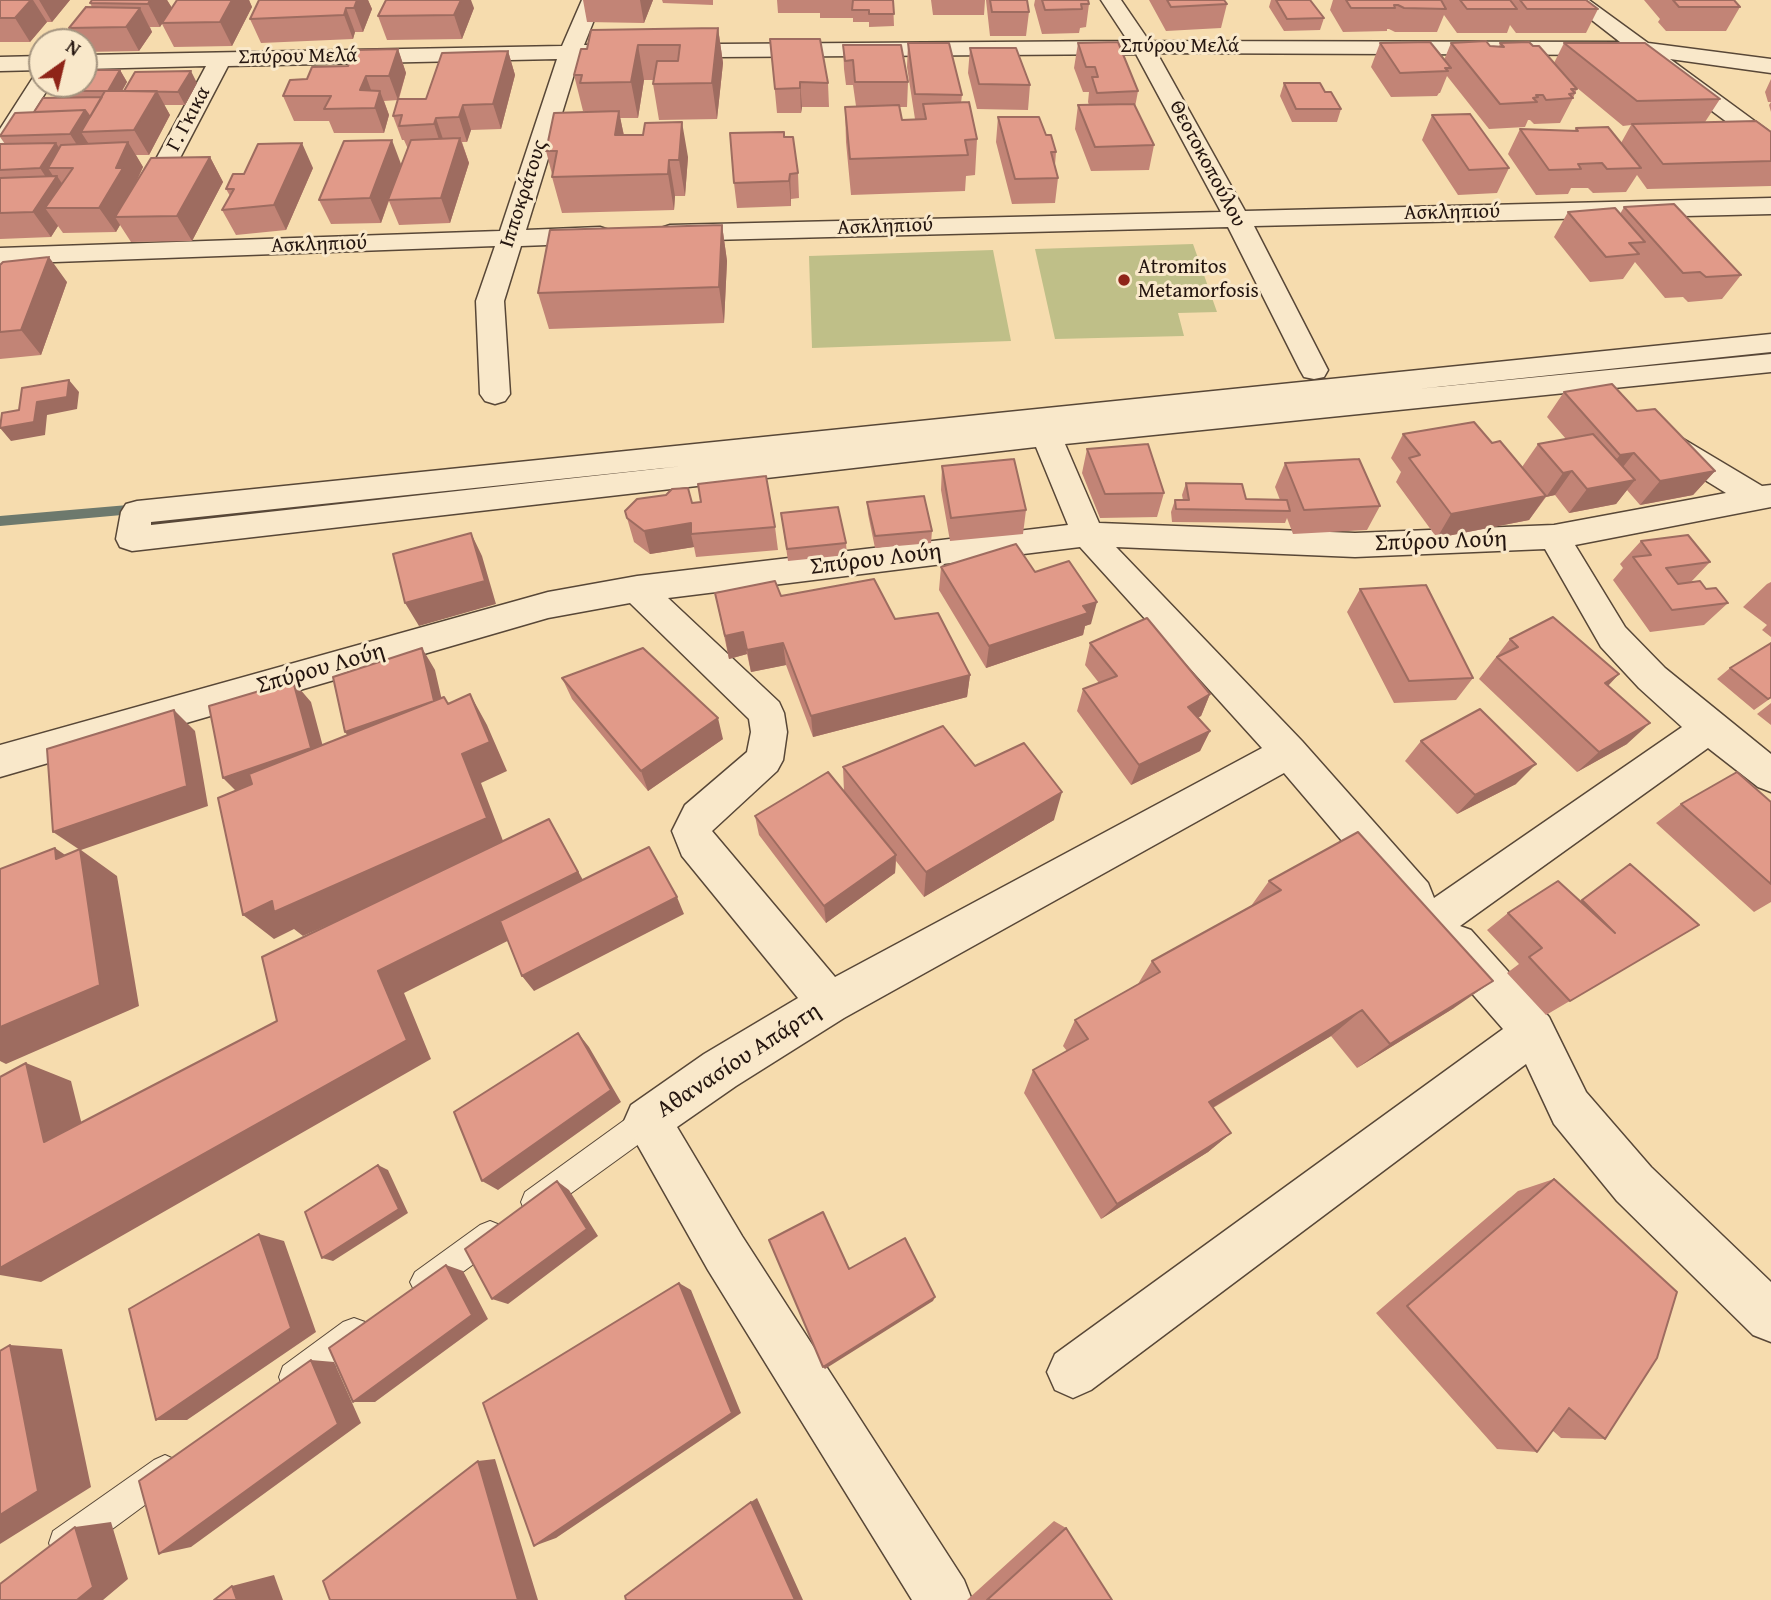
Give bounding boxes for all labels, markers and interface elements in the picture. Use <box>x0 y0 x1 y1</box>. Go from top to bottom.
north arrow <box>28 28 98 98</box>
text: N <box>61 32 87 62</box>
street label: Σπύρου Μελά <box>1120 34 1240 60</box>
street label: Σπύρου Μελά <box>238 43 358 71</box>
street label: Γ. Γκικα <box>161 82 217 156</box>
street label: Θεοτοκοπούλου <box>1163 96 1251 232</box>
street label: Ιπποκράτους <box>495 137 553 251</box>
street label: Ασκληπιού <box>1404 200 1500 226</box>
street label: Ασκληπιού <box>837 213 933 241</box>
street label: Ασκληπιού <box>271 231 367 259</box>
place label: Atromitos Metamorfosis <box>1138 255 1259 305</box>
marker: Atromitos Metamorfosis <box>1116 272 1132 288</box>
street label: Σπύρου Λούη <box>1374 525 1508 559</box>
street label: Σπύρου Λούη <box>809 538 943 582</box>
street label: Σπύρου Λούη <box>254 637 388 701</box>
street label: Αθανασίου Απάρτη <box>652 997 826 1125</box>

